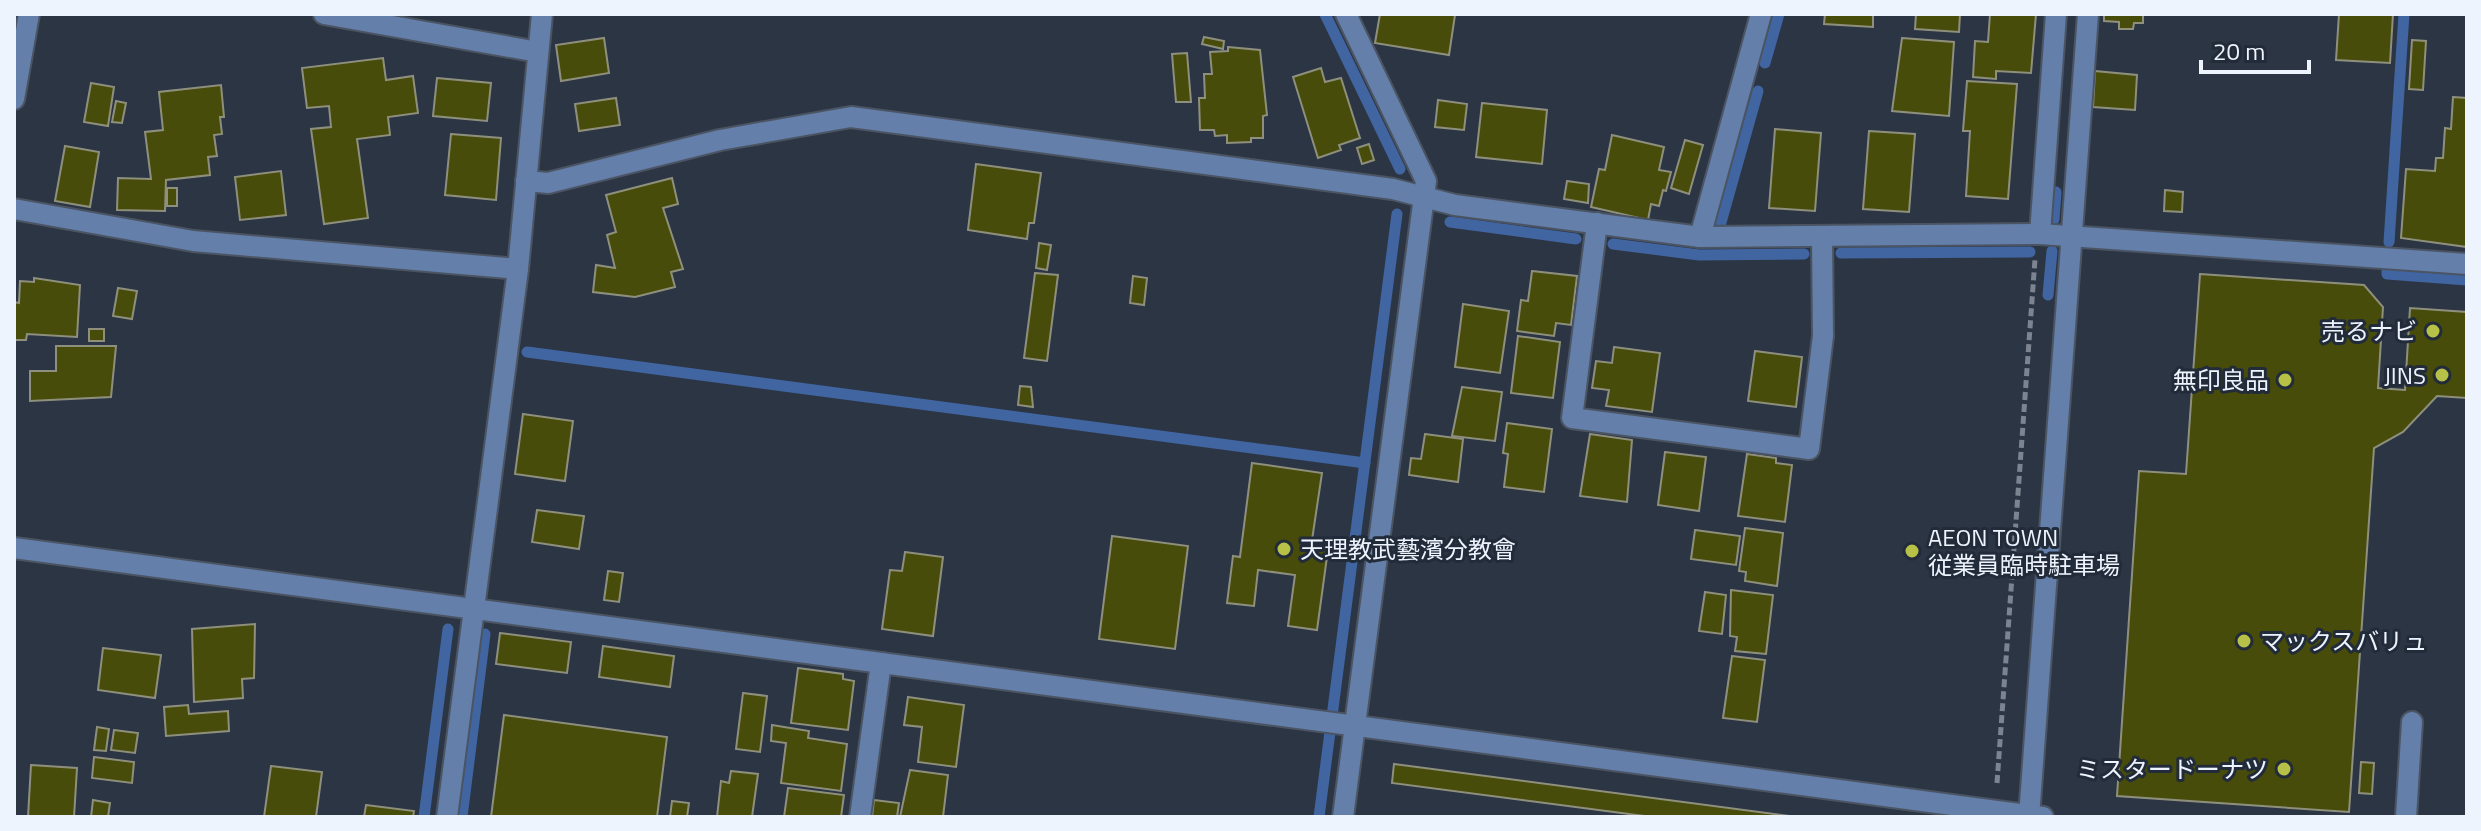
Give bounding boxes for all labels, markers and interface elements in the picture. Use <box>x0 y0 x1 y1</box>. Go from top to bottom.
scale bar <box>2201 24 2309 74</box>
text: 20 m <box>2213 33 2265 69</box>
place label: 売るナビ <box>2321 313 2417 349</box>
marker: 売るナビ <box>2424 322 2442 340</box>
place label: JINS <box>2384 357 2426 393</box>
place label: 無印良品 <box>2173 362 2269 398</box>
marker: JINS <box>2433 366 2451 384</box>
marker: 無印良品 <box>2276 371 2294 389</box>
place label: AEON TOWN 従業員臨時駐車場 <box>1928 519 2120 583</box>
place label: 天理教武藝濱分教會 <box>1300 531 1516 567</box>
marker: 天理教武藝濱分教會 <box>1275 540 1293 558</box>
marker: AEON TOWN 従業員臨時駐車場 <box>1903 542 1921 560</box>
place label: マックスバリュ <box>2260 623 2427 659</box>
marker: マックスバリュ <box>2235 632 2253 650</box>
place label: ミスタードーナツ <box>2076 751 2268 787</box>
marker: ミスタードーナツ <box>2275 760 2293 778</box>

